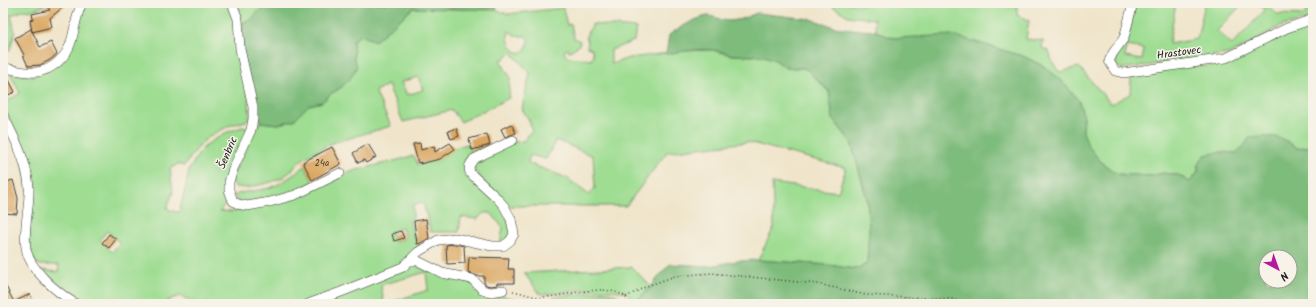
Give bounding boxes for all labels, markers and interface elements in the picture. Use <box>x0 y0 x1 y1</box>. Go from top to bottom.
street label: Hrastovec <box>1156 41 1202 65</box>
street label: Šenbric <box>213 134 243 172</box>
house number: 24a <box>315 156 329 171</box>
north arrow <box>1258 249 1298 289</box>
text: N <box>1275 267 1292 285</box>

